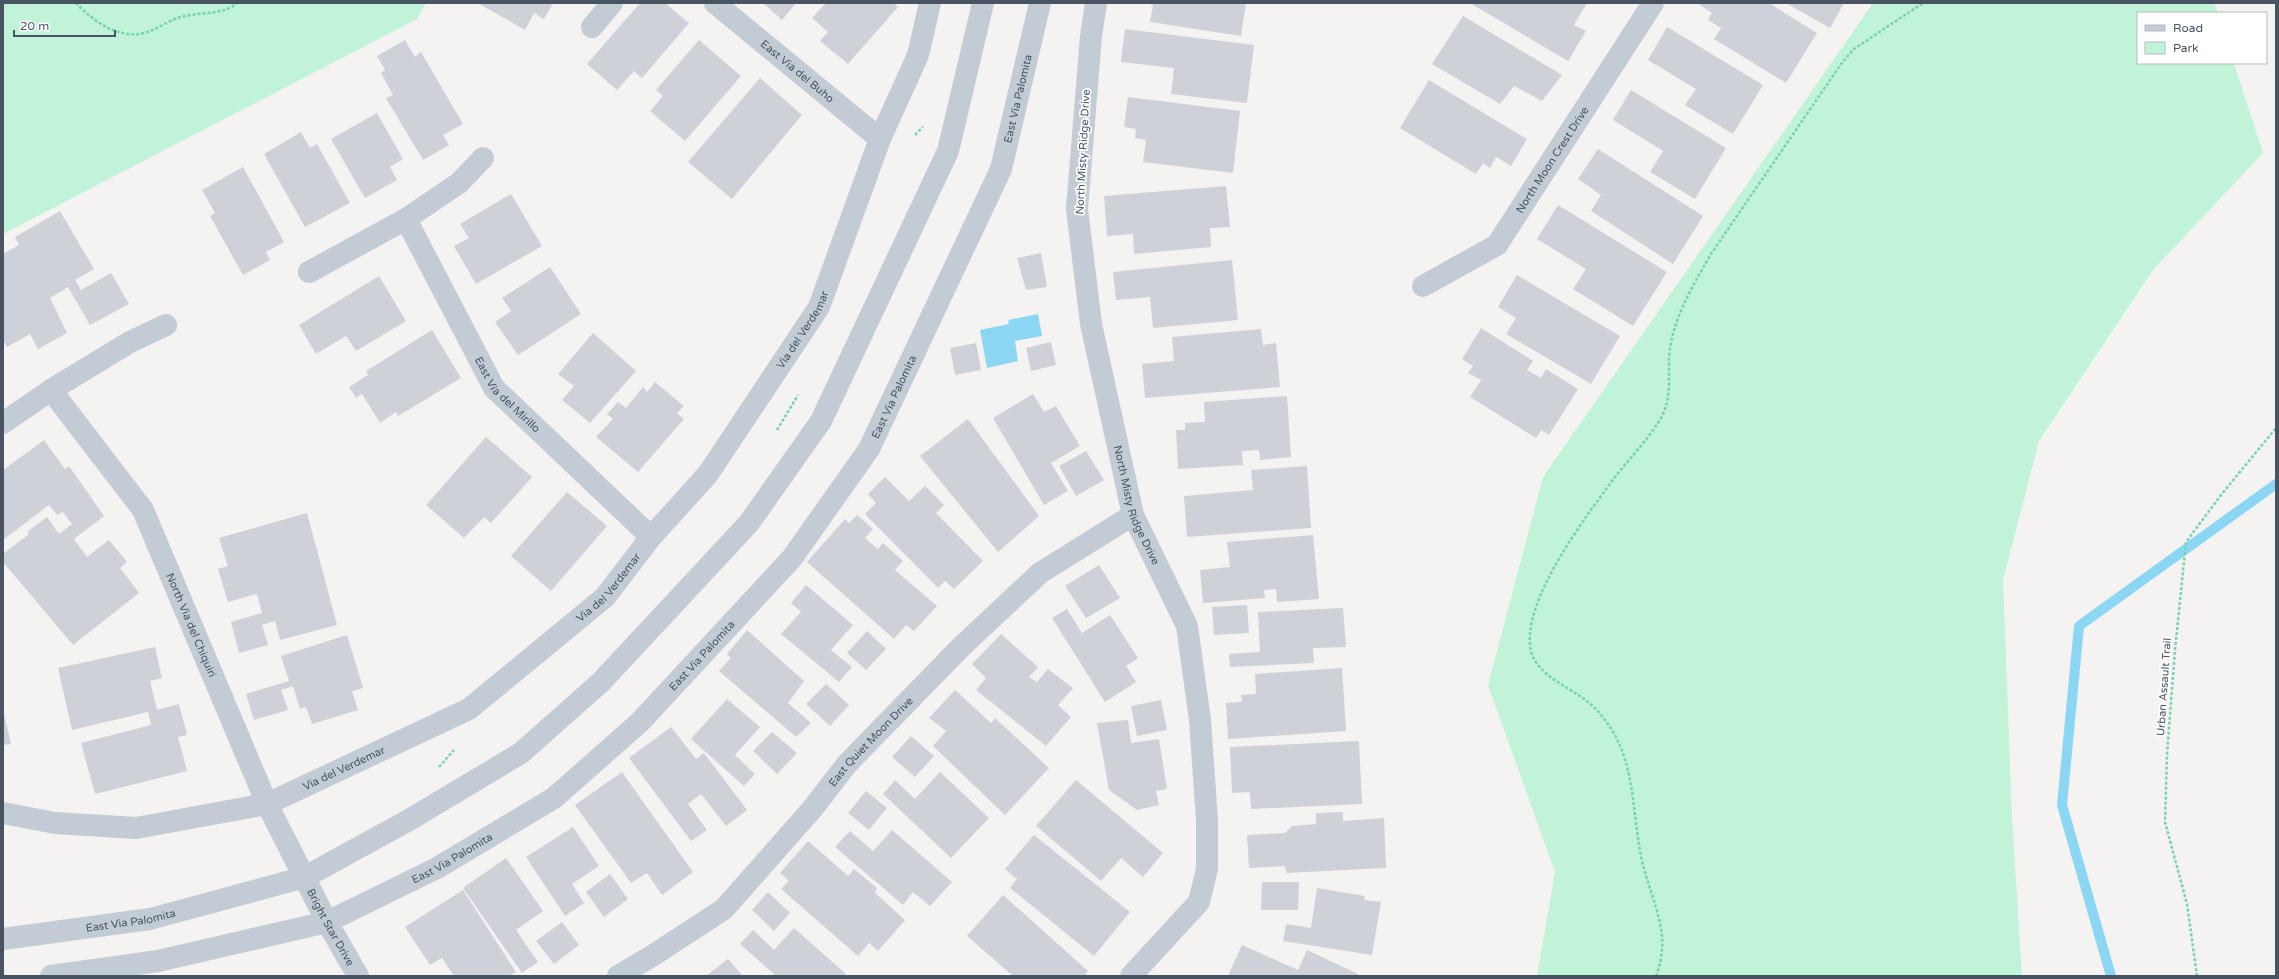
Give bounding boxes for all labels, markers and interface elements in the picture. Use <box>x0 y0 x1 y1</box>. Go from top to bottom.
scale bar <box>14 12 115 38</box>
legend <box>2137 12 2267 64</box>
text: 20 m <box>20 19 49 33</box>
text: Road <box>2173 21 2203 35</box>
street label: East Via del Buho <box>758 37 837 105</box>
text: Park <box>2173 41 2199 55</box>
street label: East Via Palomita <box>1001 53 1034 144</box>
street label: North Misty Ridge Drive <box>1073 89 1093 215</box>
street label: North Moon Crest Drive <box>1513 104 1591 215</box>
street label: Via del Verdemar <box>774 288 831 371</box>
street label: East Via Palomita <box>868 353 919 441</box>
street label: East Via del Mirillo <box>472 354 543 435</box>
street label: North Misty Ridge Drive <box>1111 444 1163 567</box>
street label: Via del Verdemar <box>574 550 643 624</box>
street label: North Via del Chiquiri <box>164 571 219 679</box>
street label: East Via Palomita <box>666 618 737 693</box>
street label: Urban Assault Trail <box>2154 637 2174 737</box>
street label: East Quiet Moon Drive <box>826 694 915 789</box>
street label: Via del Verdemar <box>301 743 387 793</box>
street label: East Via Palomita <box>410 830 495 886</box>
street label: Bright Star Drive <box>305 886 357 968</box>
street label: East Via Palomita <box>85 906 177 934</box>

